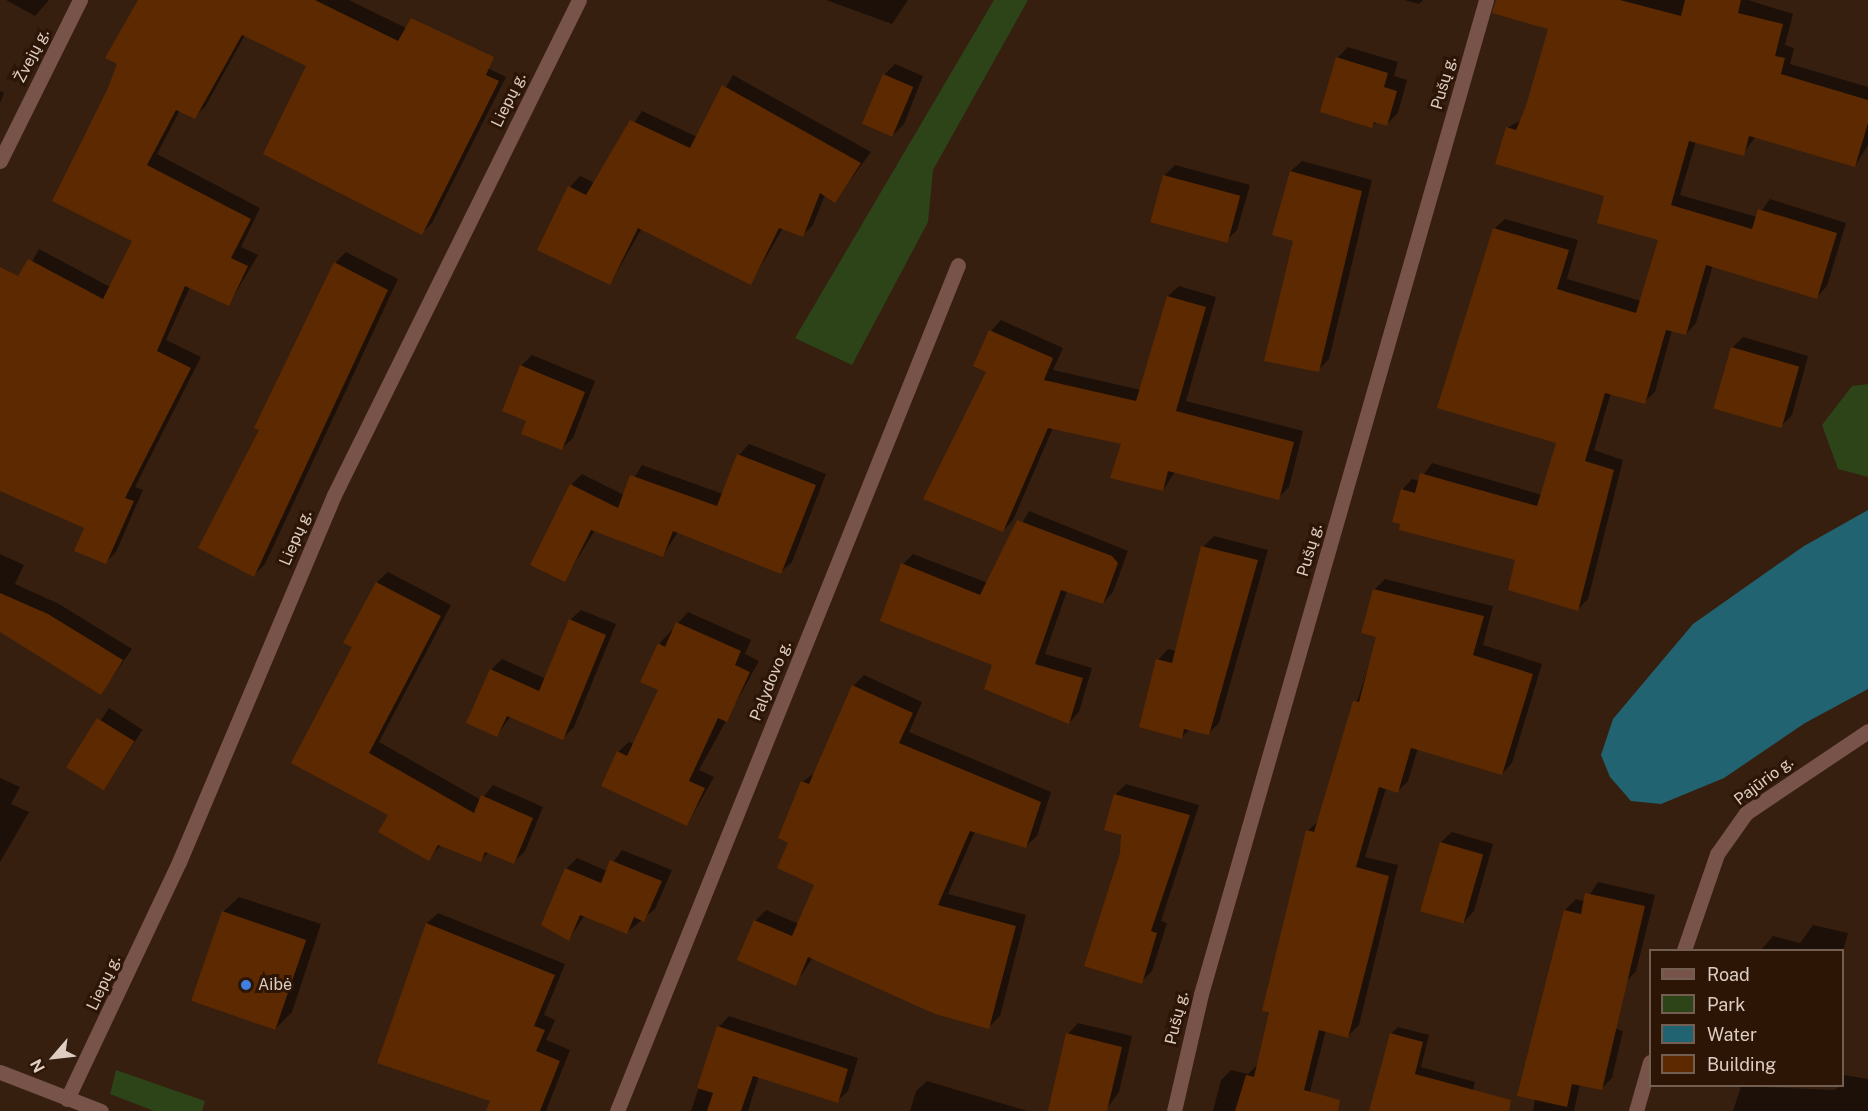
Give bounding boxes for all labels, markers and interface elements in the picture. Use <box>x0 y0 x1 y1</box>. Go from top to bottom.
street label: Žvejų g. <box>10 26 54 86</box>
street label: Pušų g. <box>1427 54 1461 112</box>
street label: Liepų g. <box>488 70 530 130</box>
street label: Liepų g. <box>276 507 316 569</box>
street label: Pušų g. <box>1293 521 1327 579</box>
street label: Palydovo g. <box>746 638 796 724</box>
street label: Pajūrio g. <box>1731 753 1797 809</box>
legend <box>1649 949 1844 1087</box>
street label: Liepų g. <box>83 952 125 1014</box>
text: Road <box>1707 964 1750 985</box>
place label: Aibė <box>258 975 292 995</box>
marker: Aibė <box>239 978 253 992</box>
street label: Pušų g. <box>1162 989 1192 1047</box>
text: Park <box>1707 994 1745 1015</box>
text: Water <box>1707 1024 1757 1045</box>
north arrow <box>24 1027 84 1087</box>
text: Building <box>1707 1054 1776 1075</box>
text: N <box>26 1056 49 1076</box>

